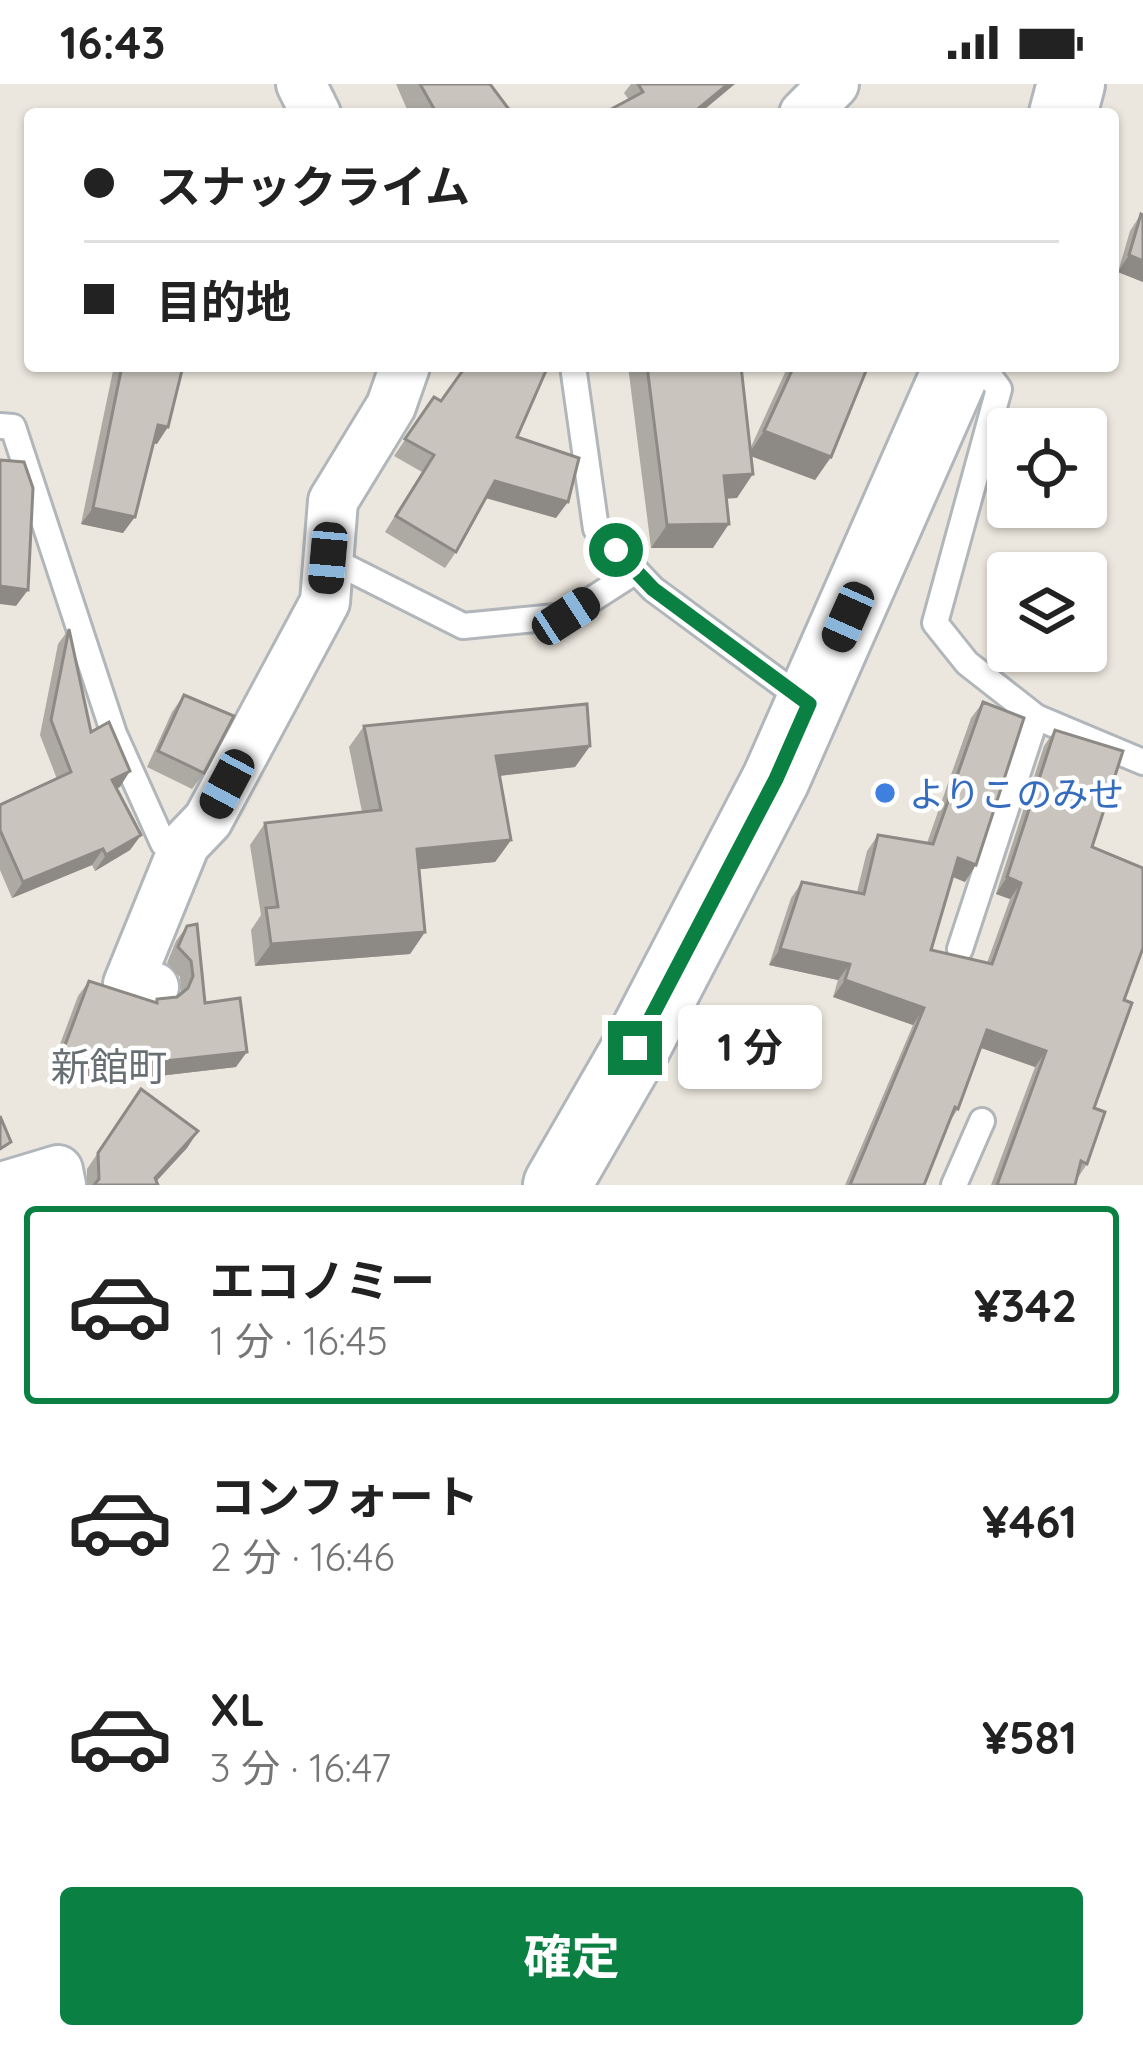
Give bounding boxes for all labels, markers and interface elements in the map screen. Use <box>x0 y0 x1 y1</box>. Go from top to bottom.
text: 16:43 <box>60 14 165 70</box>
text: スナックライム <box>156 158 470 214</box>
text: 目的地 <box>156 273 291 329</box>
map controls <box>987 408 1107 672</box>
button: locate <box>987 408 1107 528</box>
car <box>307 521 349 595</box>
route start <box>589 523 643 577</box>
button: layers <box>987 552 1107 672</box>
car <box>817 577 879 657</box>
car <box>526 581 606 651</box>
car <box>194 744 260 824</box>
place label: よりこのみせ <box>909 771 1124 816</box>
marker: よりこのみせ <box>872 780 898 806</box>
callout: 1 分 <box>677 1006 821 1090</box>
route end <box>608 1021 662 1075</box>
text: 1 分 <box>717 1022 783 1071</box>
district label: 新館町 <box>50 1042 168 1091</box>
icon: car <box>66 1251 174 1359</box>
text: エコノミー <box>210 1252 435 1308</box>
text: ¥342 <box>974 1277 1077 1333</box>
text: 1 分 · 16:45 <box>210 1316 388 1365</box>
icon: car <box>66 1467 174 1575</box>
text: コンフォート <box>210 1468 479 1524</box>
text: ¥461 <box>982 1493 1077 1549</box>
text: 2 分 · 16:46 <box>210 1532 394 1581</box>
text: XL <box>210 1681 265 1737</box>
icon: car <box>66 1683 174 1791</box>
text: ¥581 <box>982 1709 1077 1765</box>
text: 3 分 · 16:47 <box>210 1743 391 1792</box>
button: 確定 <box>60 1887 1083 2025</box>

